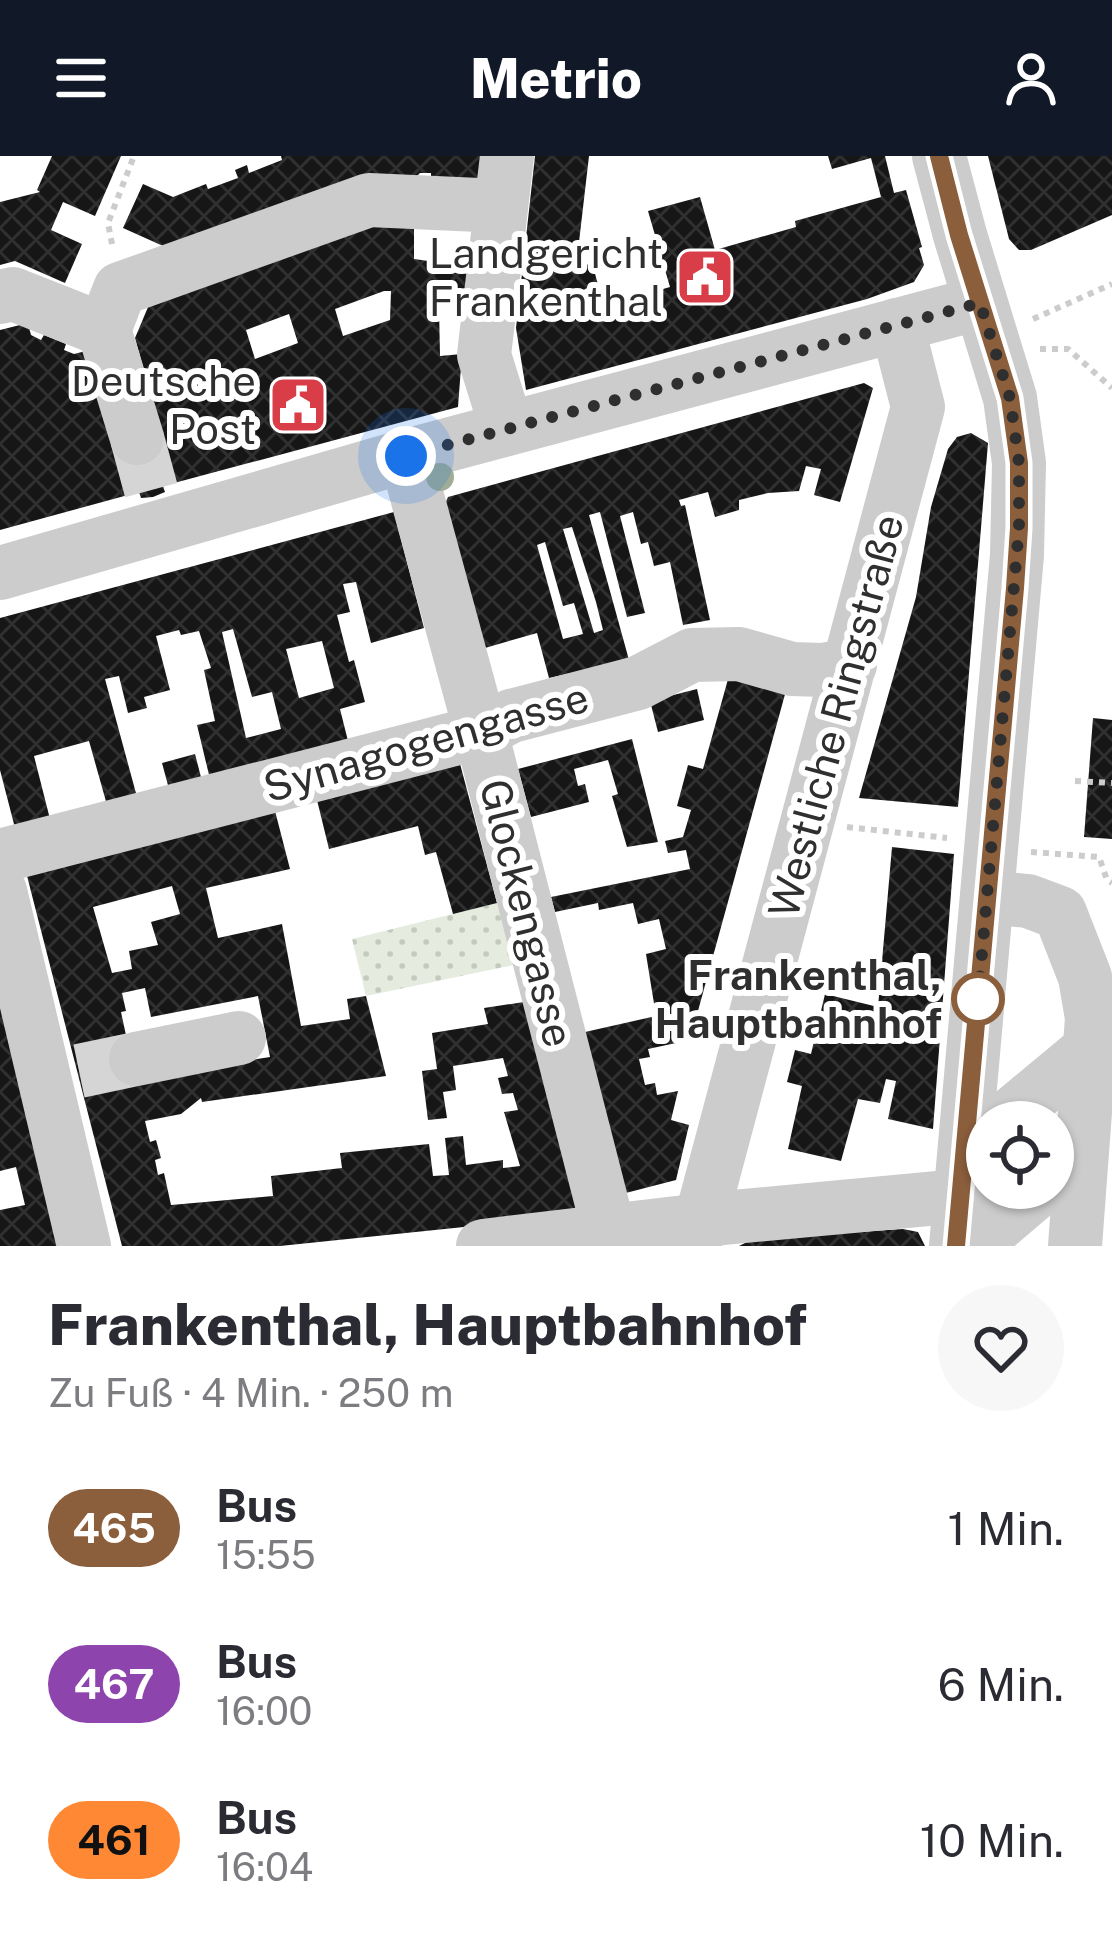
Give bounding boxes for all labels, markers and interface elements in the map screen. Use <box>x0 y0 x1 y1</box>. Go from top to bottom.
icon: menu <box>48 45 114 111</box>
icon: person <box>998 45 1064 111</box>
text: Metrio <box>470 47 642 110</box>
place label: Landgericht Frankenthal <box>429 228 663 325</box>
public building icon: Landgericht Frankenthal <box>674 246 736 308</box>
place label: Deutsche Post <box>71 356 256 453</box>
public building icon: Deutsche Post <box>267 374 329 436</box>
your location <box>376 426 436 486</box>
street label: Westliche Ringstraße <box>758 509 913 923</box>
street label: Synagogengasse <box>258 672 594 811</box>
street label: Glockengasse <box>471 774 584 1052</box>
place label: Frankenthal, Hauptbahnhof <box>654 950 942 1047</box>
marker: Frankenthal, Hauptbahnhof <box>953 974 1003 1024</box>
map controls <box>966 1101 1074 1209</box>
button: locate <box>966 1101 1074 1209</box>
button: heart <box>938 1285 1064 1411</box>
text: Frankenthal, Hauptbahnhof <box>48 1291 807 1358</box>
text: Zu Fuß · 4 Min. · 250 m <box>48 1370 453 1416</box>
text: Bus <box>216 1479 297 1532</box>
text: 1 Min. <box>947 1502 1064 1555</box>
text: 465 <box>72 1503 156 1552</box>
text: 15:55 <box>216 1532 316 1578</box>
text: Bus <box>216 1635 297 1688</box>
text: 6 Min. <box>938 1658 1064 1711</box>
text: 467 <box>74 1659 154 1708</box>
text: 16:00 <box>216 1688 312 1734</box>
text: Bus <box>216 1791 297 1844</box>
text: 10 Min. <box>920 1814 1064 1867</box>
text: 461 <box>77 1815 151 1864</box>
text: 16:04 <box>216 1844 313 1890</box>

